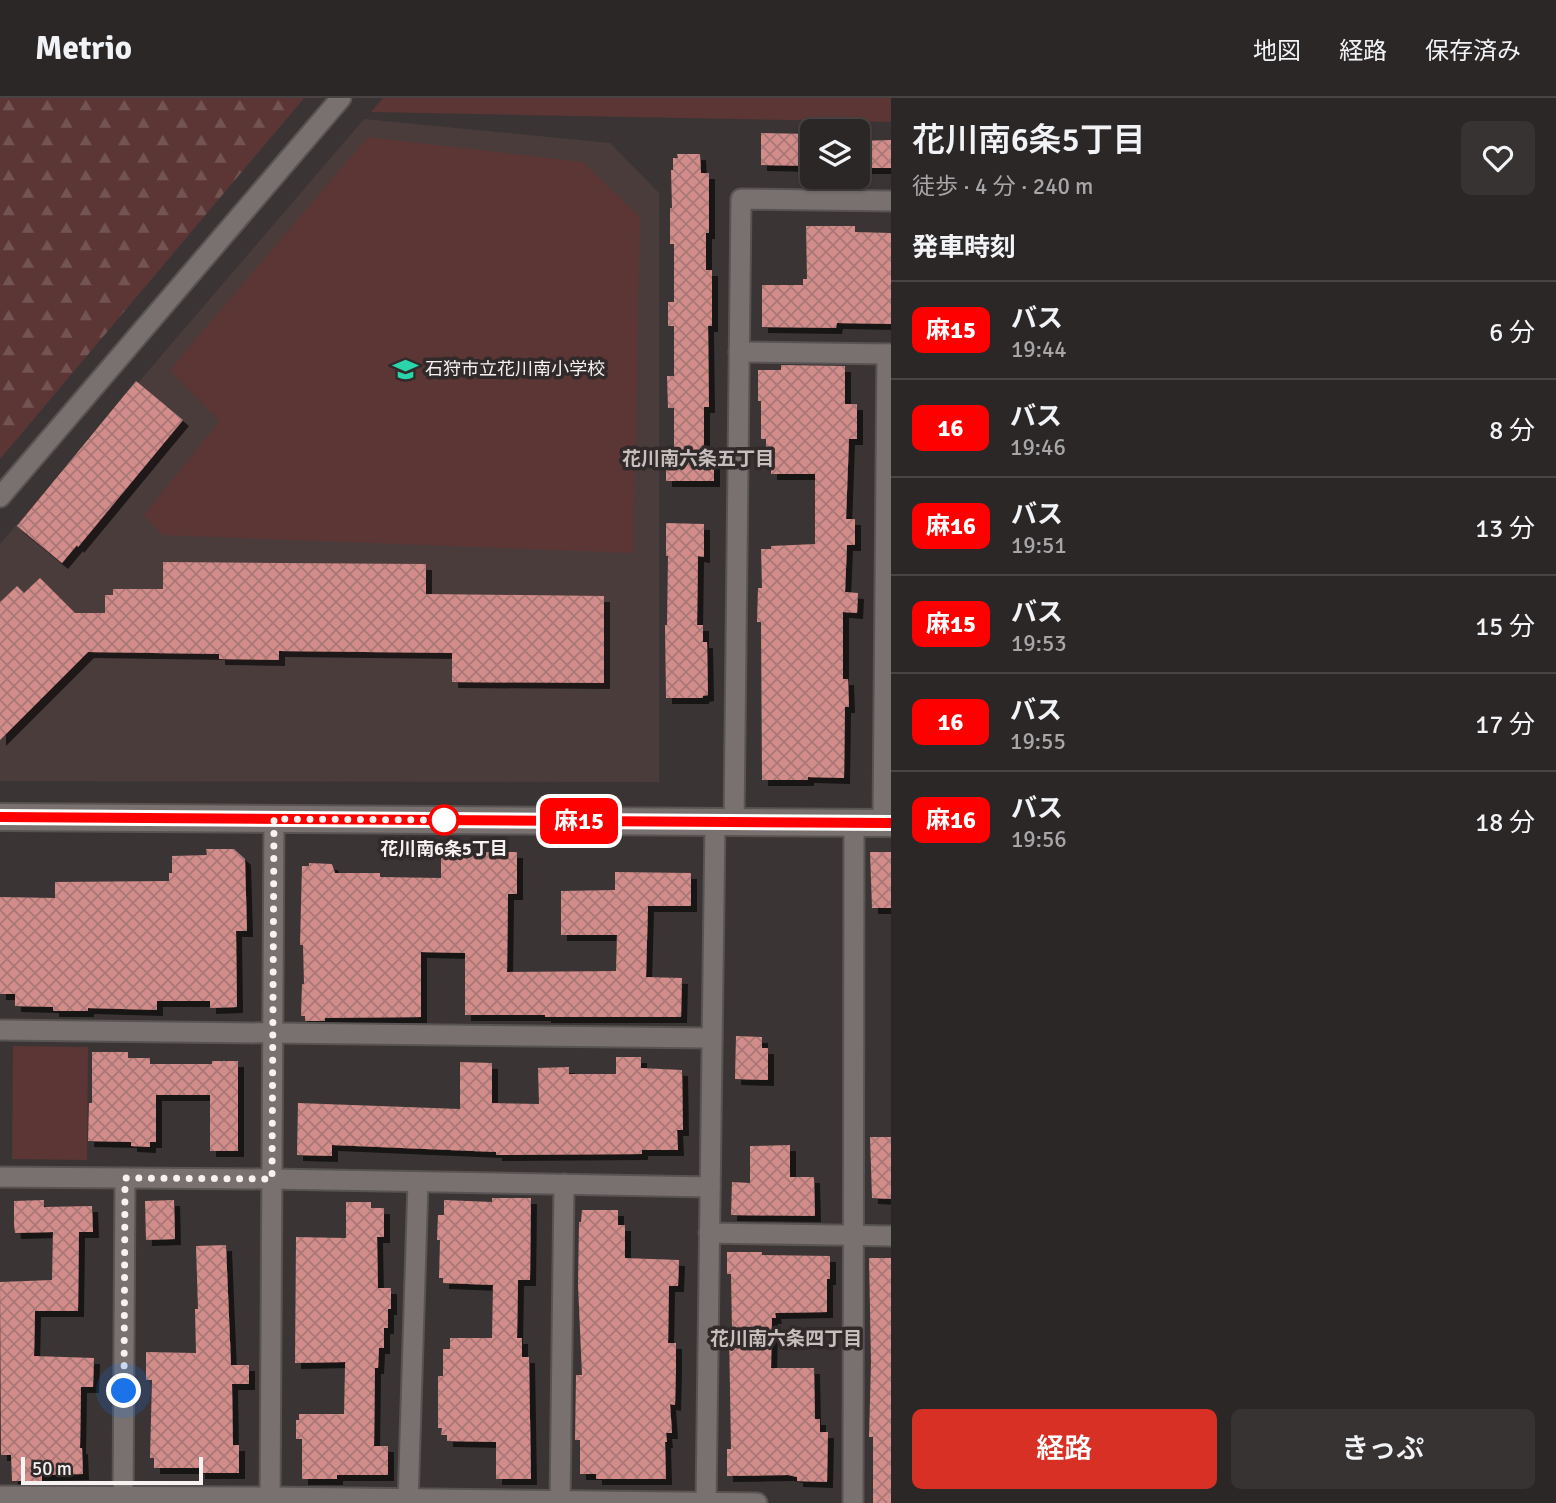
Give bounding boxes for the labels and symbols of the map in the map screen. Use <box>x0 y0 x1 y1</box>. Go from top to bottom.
school or university icon: 石狩市立花川南小学校 <box>391 355 419 383</box>
place label: 石狩市立花川南小学校 <box>425 358 605 380</box>
district label: 花川南六条五丁目 <box>622 447 774 471</box>
line badge: 麻15 <box>539 798 619 844</box>
marker: 花川南6条5丁目 <box>429 805 459 835</box>
place label: 花川南6条5丁目 <box>380 838 508 860</box>
district label: 花川南六条四丁目 <box>710 1327 862 1351</box>
your location <box>106 1373 141 1408</box>
scale bar <box>21 1454 203 1486</box>

